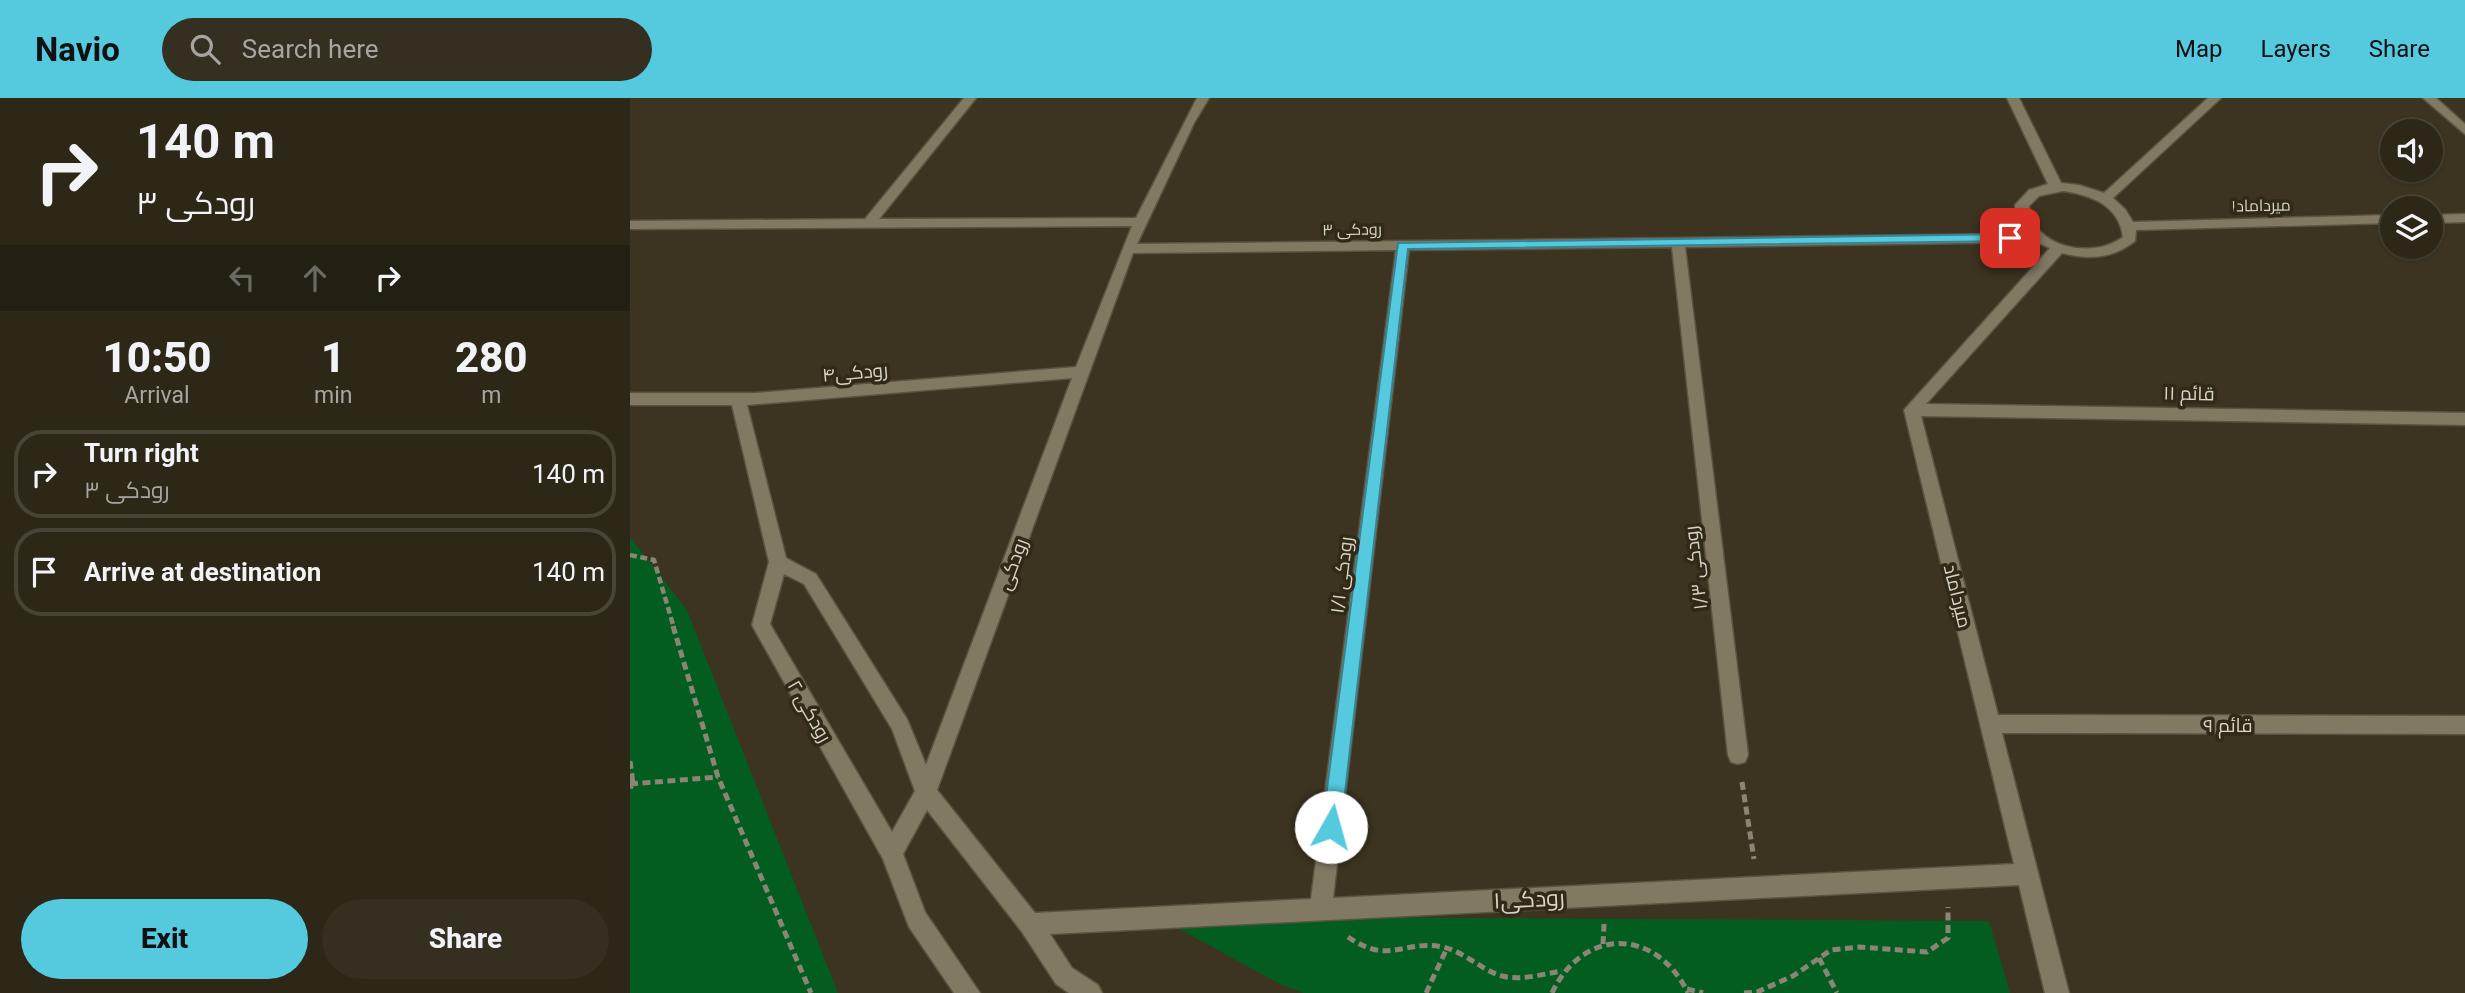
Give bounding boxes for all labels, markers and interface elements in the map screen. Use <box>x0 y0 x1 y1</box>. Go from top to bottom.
search box <box>162 18 652 81</box>
text: Navio <box>35 30 120 69</box>
icon: search <box>186 30 224 68</box>
text: Search here <box>242 34 379 64</box>
text: Map <box>2175 35 2223 63</box>
text: Layers <box>2261 35 2331 63</box>
text: Share <box>2369 35 2430 63</box>
text: 140 m <box>136 113 275 170</box>
map controls <box>2380 119 2443 259</box>
button: sound <box>2380 119 2443 182</box>
icon: right <box>21 126 112 217</box>
text: رودکی ۳ <box>136 184 255 222</box>
street label: میرداماد۱ <box>2231 195 2291 216</box>
button: layers <box>2380 196 2443 259</box>
pin <box>1980 208 2040 268</box>
street label: رودکی ۳ <box>1322 219 1382 241</box>
icon: arrive <box>1991 219 2029 257</box>
icon: left <box>223 259 261 297</box>
icon: ahead <box>296 259 334 297</box>
icon: right <box>369 259 407 297</box>
text: 10:50 <box>102 333 212 382</box>
text: 1 <box>321 333 345 382</box>
text: 280 <box>455 333 528 382</box>
street label: رودکی۴ <box>821 358 889 387</box>
text: Arrival <box>124 382 190 409</box>
text: min <box>314 382 352 409</box>
text: m <box>481 382 501 409</box>
street label: قائم ۱۱ <box>2163 382 2215 407</box>
text: Turn right <box>84 438 199 468</box>
icon: right <box>25 455 63 493</box>
text: 140 m <box>532 459 605 489</box>
text: رودکی ۳ <box>84 477 170 504</box>
street label: رودکی ۱/۳ <box>1679 525 1712 611</box>
street label: رودکی <box>993 535 1032 593</box>
street label: رودکی ۱/۱ <box>1325 535 1358 615</box>
icon: arrive <box>25 553 63 591</box>
text: Arrive at destination <box>84 557 321 587</box>
text: 140 m <box>532 557 605 587</box>
street label: میرداماد <box>1939 562 1977 630</box>
street label: رودکی ۲ <box>783 676 837 746</box>
street label: قائم ۹ <box>2203 714 2253 739</box>
position arrow <box>1294 790 1368 864</box>
street label: رودکی۱ <box>1493 884 1565 915</box>
button: Exit <box>21 899 308 979</box>
button: Share <box>322 899 609 979</box>

